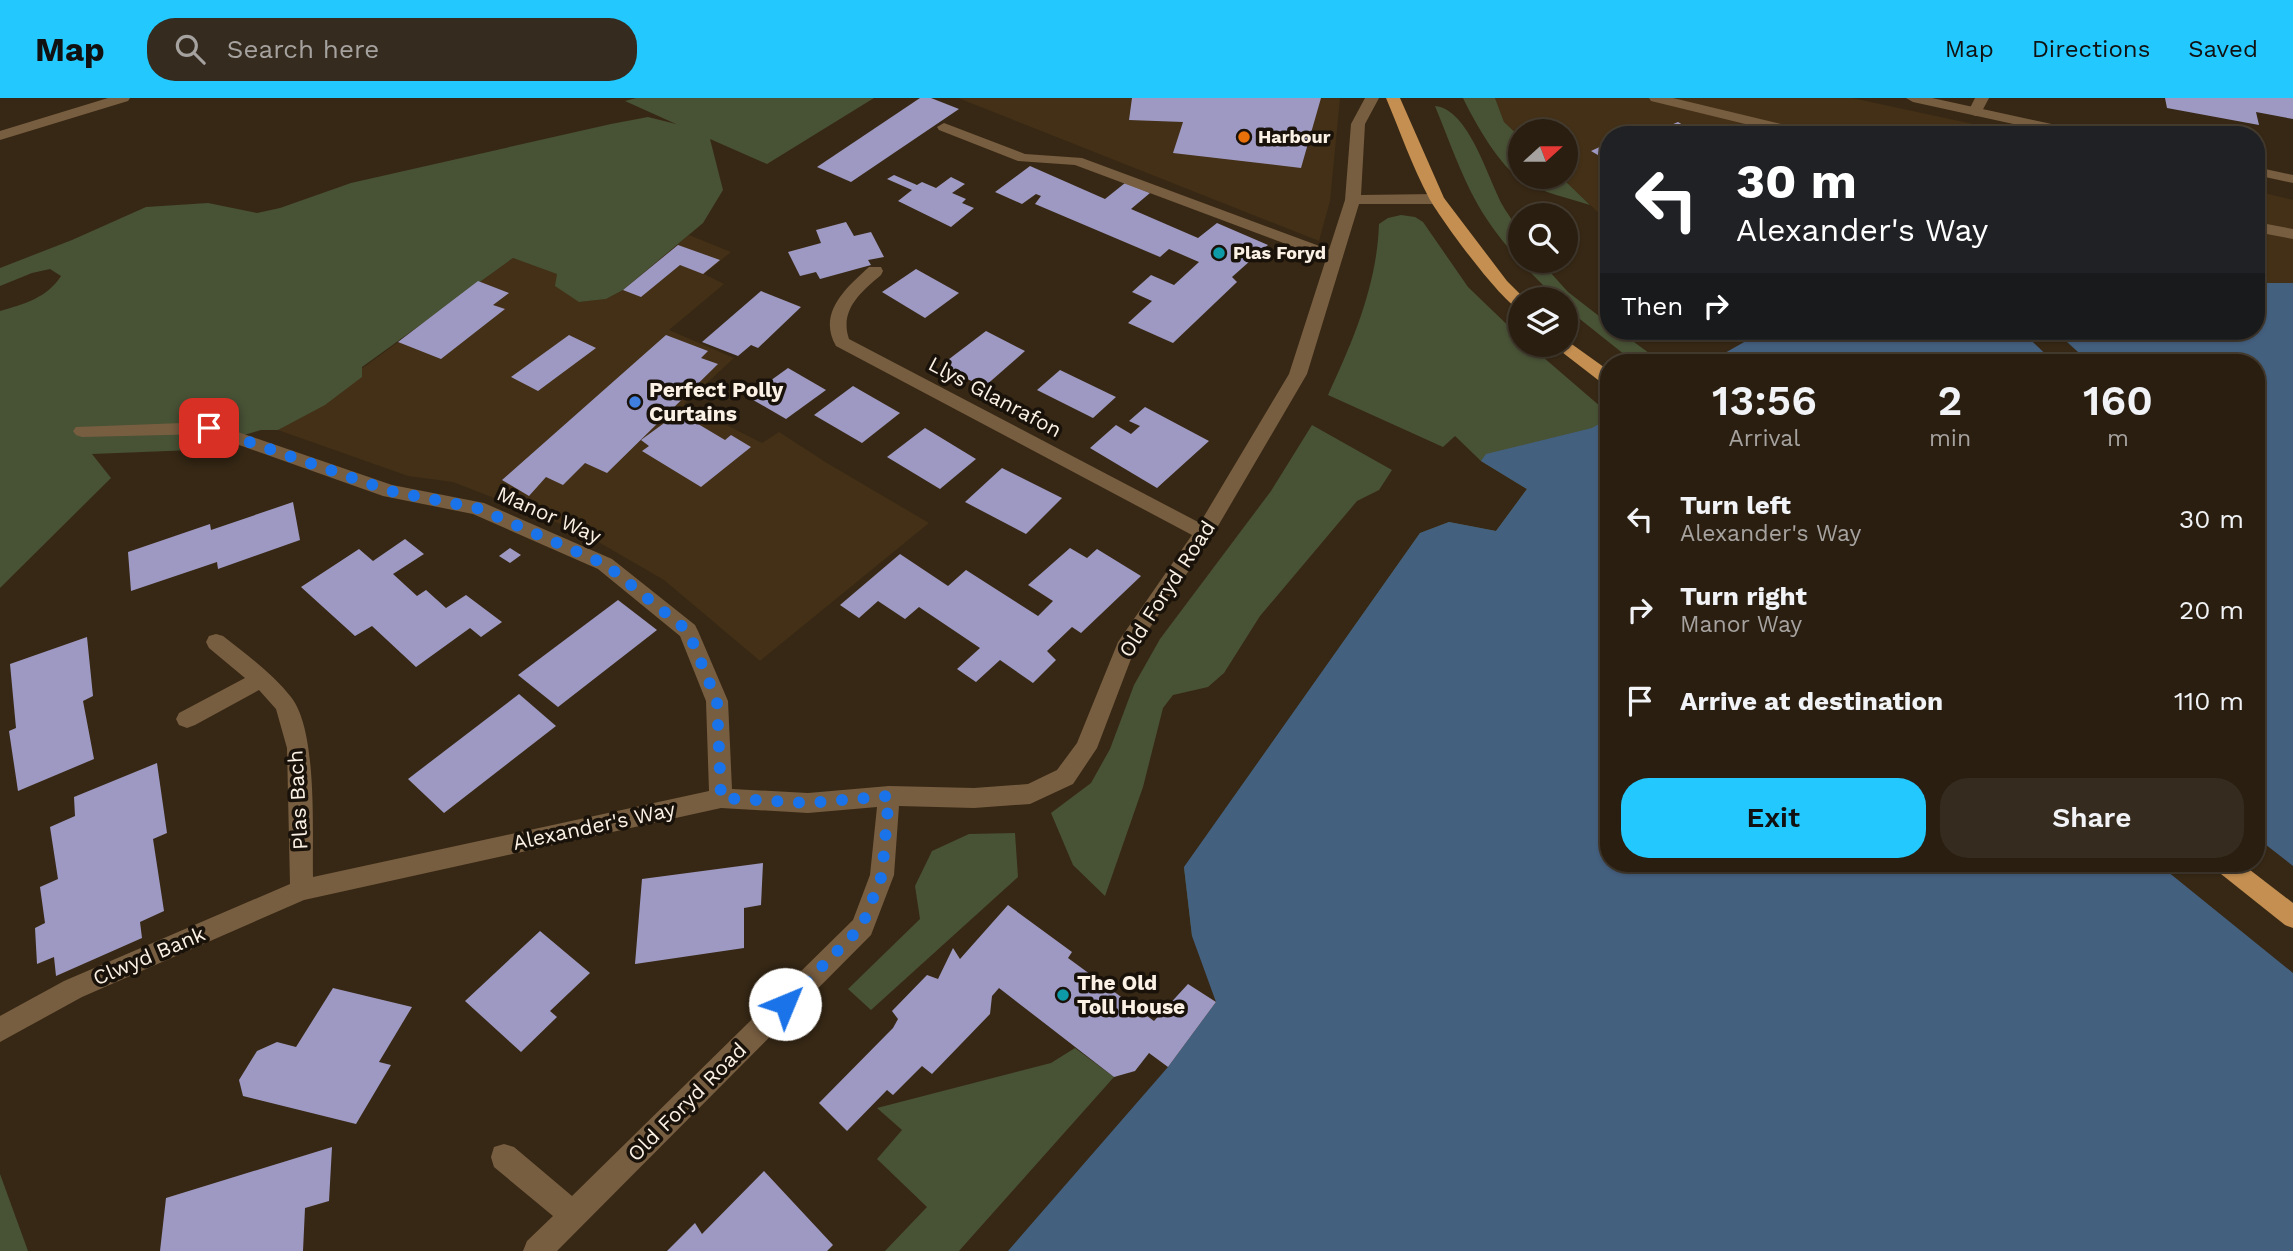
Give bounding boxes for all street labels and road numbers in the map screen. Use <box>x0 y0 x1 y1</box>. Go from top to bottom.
street label: Llys Glanrafon <box>924 351 1066 442</box>
street label: Manor Way <box>493 480 605 549</box>
street label: Old Foryd Road <box>1113 516 1220 662</box>
street label: Plas Bach <box>282 750 313 850</box>
street label: Alexander's Way <box>510 796 678 855</box>
street label: Clwyd Bank <box>89 921 209 990</box>
street label: Old Foryd Road <box>622 1037 751 1166</box>

